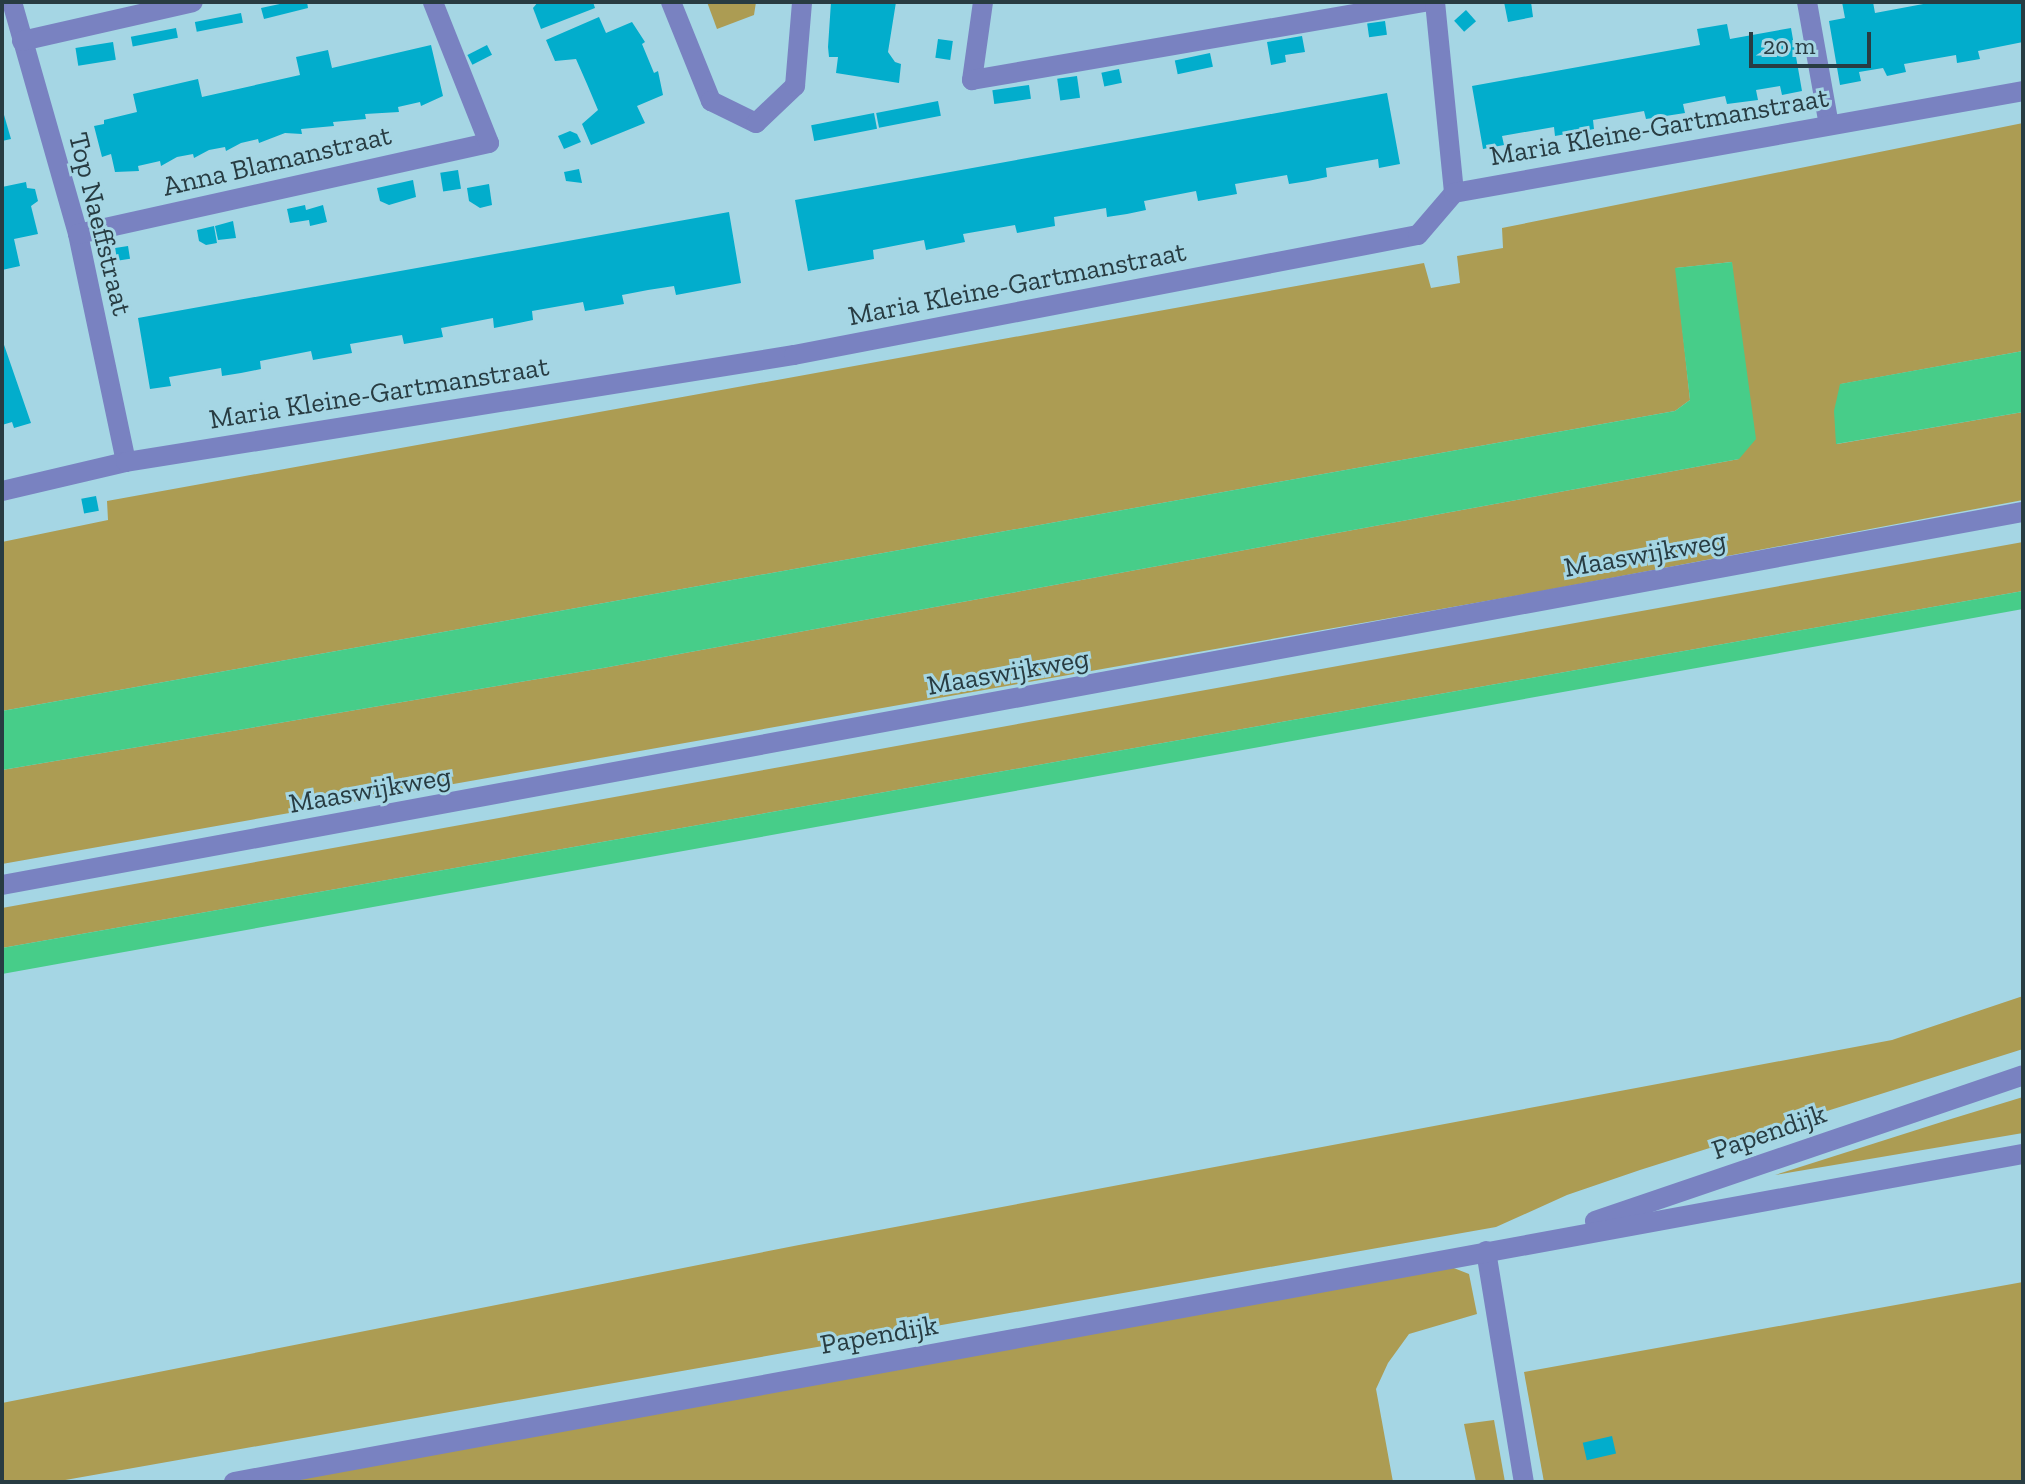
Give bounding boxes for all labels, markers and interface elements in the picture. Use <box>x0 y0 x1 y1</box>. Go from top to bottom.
scale bar <box>1753 16 1875 66</box>
text: 20 m <box>1763 31 1815 60</box>
street label: Maria Kleine-Gartmanstraat <box>1487 81 1831 173</box>
street label: Anna Blamanstraat <box>160 118 394 204</box>
street label: Top Naeffstraat <box>61 129 139 319</box>
street label: Maria Kleine-Gartmanstraat <box>845 235 1189 333</box>
street label: Maria Kleine-Gartmanstraat <box>207 350 551 436</box>
street label: Maaswijkweg <box>1561 523 1729 585</box>
street label: Maaswijkweg <box>924 641 1092 703</box>
street label: Maaswijkweg <box>286 759 454 821</box>
street label: Papendijk <box>1707 1097 1831 1167</box>
street label: Papendijk <box>818 1308 940 1362</box>

